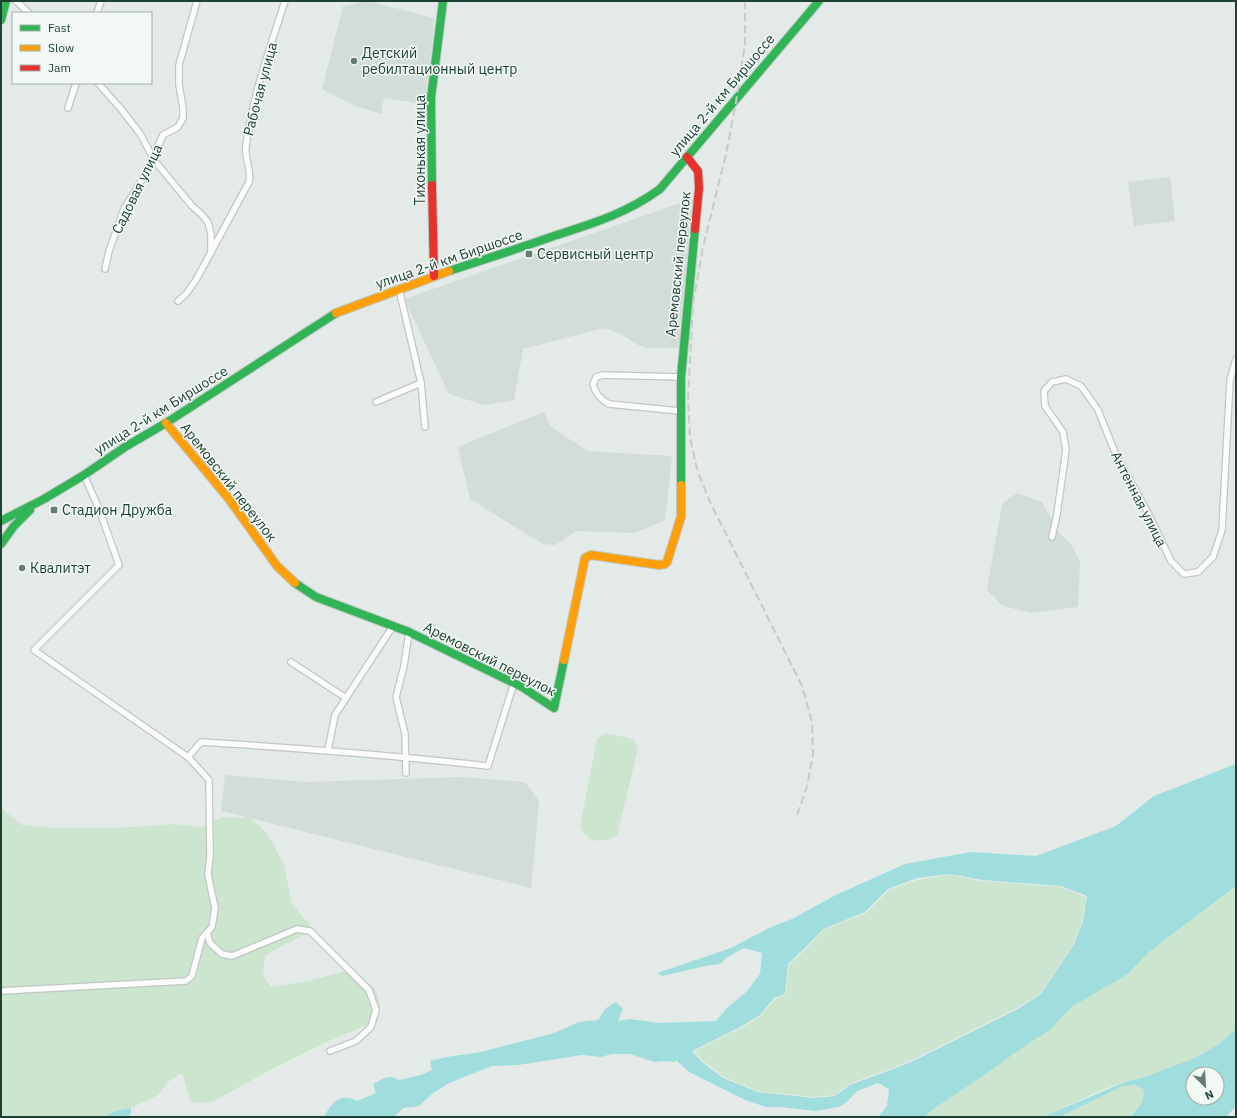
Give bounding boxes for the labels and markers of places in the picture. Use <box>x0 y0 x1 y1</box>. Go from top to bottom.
place label: Детский ребилтационный центр <box>362 44 517 78</box>
marker: Детский ребилтационный центр <box>349 56 359 66</box>
place label: Сервисный центр <box>537 245 654 263</box>
marker: Сервисный центр <box>524 249 534 259</box>
place label: Стадион Дружба <box>62 501 173 519</box>
marker: Стадион Дружба <box>49 505 59 515</box>
place label: Квалитэт <box>30 559 91 577</box>
marker: Квалитэт <box>17 563 27 573</box>

